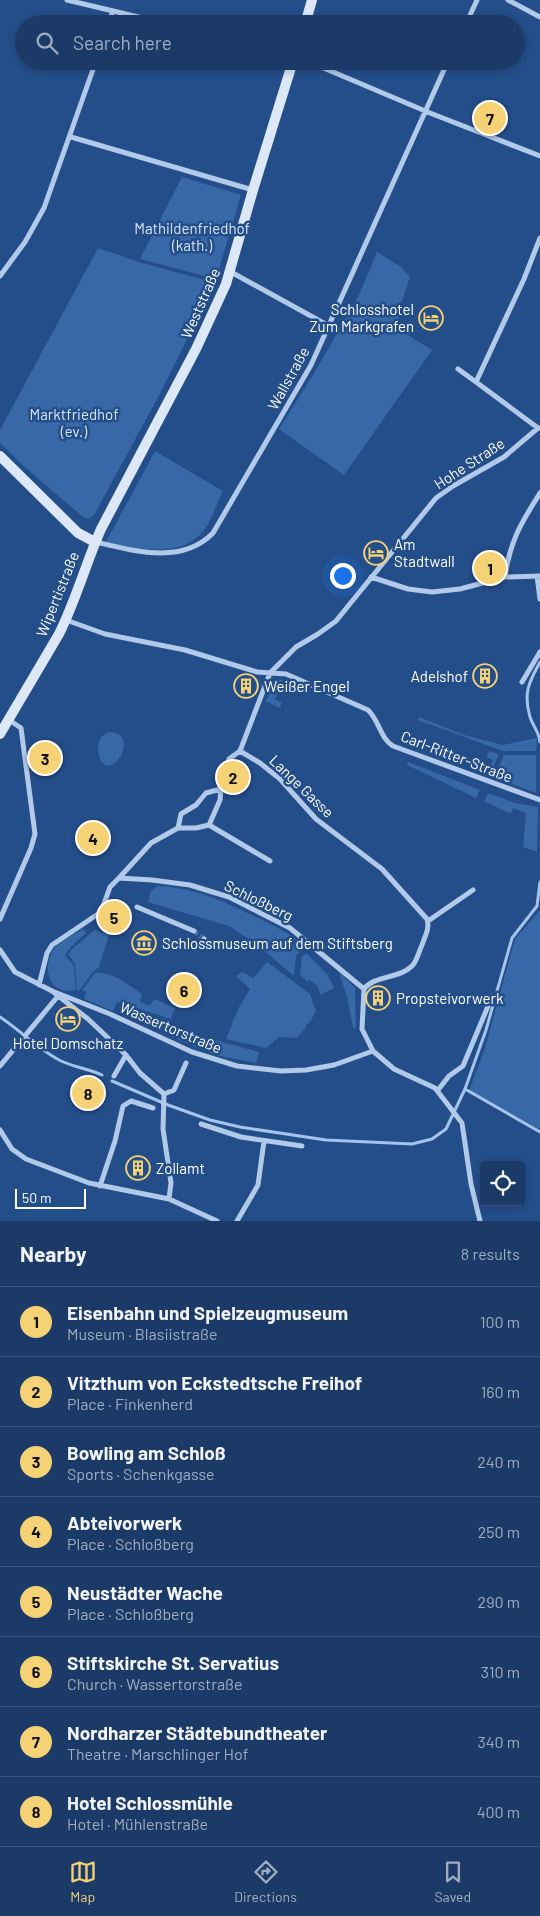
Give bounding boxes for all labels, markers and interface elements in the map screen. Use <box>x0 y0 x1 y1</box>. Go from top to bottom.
search box <box>15 15 525 70</box>
icon: search <box>33 29 61 57</box>
text: Search here <box>73 31 172 54</box>
pin: 7 <box>474 99 506 137</box>
park label: Mathildenfriedhof (kath.) <box>134 219 250 254</box>
street label: Weststraße <box>177 265 223 341</box>
place label: Schlosshotel Zum Markgrafen <box>309 300 414 335</box>
hotel icon: Schlosshotel Zum Markgrafen <box>418 305 444 331</box>
street label: Wallstraße <box>263 343 313 413</box>
park label: Marktfriedhof (ev.) <box>29 405 119 440</box>
street label: Hohe Straße <box>430 433 508 493</box>
place label: Am Stadtwall <box>394 535 455 570</box>
hotel icon: Am Stadtwall <box>363 540 389 566</box>
street label: Wipertistraße <box>32 549 82 639</box>
pin: 1 <box>474 549 506 587</box>
your location <box>330 563 356 589</box>
building icon: Adelshof <box>472 663 498 689</box>
place label: Adelshof <box>411 667 468 685</box>
building icon: Weißer Engel <box>233 673 259 699</box>
place label: Weißer Engel <box>264 677 350 695</box>
street label: Carl-Ritter-Straße <box>399 726 515 786</box>
pin: 3 <box>29 739 61 777</box>
street label: Lange Gasse <box>266 751 338 821</box>
pin: 2 <box>217 758 249 796</box>
pin: 4 <box>77 819 109 857</box>
street label: Schloßberg <box>222 876 296 924</box>
pin: 5 <box>98 898 130 936</box>
museum icon: Schlossmuseum auf dem Stiftsberg <box>131 930 157 956</box>
place label: Schlossmuseum auf dem Stiftsberg <box>162 934 393 952</box>
pin: 6 <box>168 971 200 1009</box>
building icon: Propsteivorwerk <box>365 985 391 1011</box>
place label: Propsteivorwerk <box>396 989 504 1007</box>
street label: Wassertorstraße <box>117 997 225 1057</box>
hotel icon: Hotel Domschatz <box>55 1006 81 1032</box>
place label: Hotel Domschatz <box>13 1034 123 1052</box>
pin: 8 <box>72 1074 104 1112</box>
building icon: Zollamt <box>125 1155 151 1181</box>
place label: Zollamt <box>156 1159 205 1177</box>
map controls <box>480 1161 525 1206</box>
button: locate <box>480 1161 525 1206</box>
scale bar <box>15 1186 86 1209</box>
text: 50 m <box>22 1189 51 1206</box>
text: Nearby <box>20 1241 86 1266</box>
text: 8 results <box>461 1244 520 1263</box>
text: Eisenbahn und Spielzeugmuseum <box>67 1301 348 1324</box>
text: 1 <box>33 1312 39 1331</box>
text: 100 m <box>480 1312 520 1331</box>
text: Museum · Blasiistraße <box>67 1324 217 1343</box>
text: Vitzthum von Eckstedtsche Freihof <box>67 1371 362 1394</box>
text: 2 <box>32 1382 40 1401</box>
text: 160 m <box>481 1382 520 1401</box>
text: Place · Finkenherd <box>67 1394 193 1413</box>
text: Bowling am Schloß <box>67 1441 226 1464</box>
text: 3 <box>32 1452 40 1471</box>
text: 240 m <box>477 1452 520 1471</box>
text: Sports · Schenkgasse <box>67 1464 215 1483</box>
text: Abteivorwerk <box>67 1511 182 1534</box>
text: 4 <box>31 1522 41 1541</box>
text: 250 m <box>478 1522 520 1541</box>
text: Place · Schloßberg <box>67 1534 194 1553</box>
text: Neustädter Wache <box>67 1581 223 1604</box>
text: 5 <box>32 1592 40 1611</box>
text: 290 m <box>478 1592 520 1611</box>
text: Place · Schloßberg <box>67 1604 194 1623</box>
text: Stiftskirche St. Servatius <box>67 1651 279 1674</box>
text: 6 <box>32 1662 40 1681</box>
text: 310 m <box>481 1662 520 1681</box>
text: Church · Wassertorstraße <box>67 1674 243 1693</box>
text: Nordharzer Städtebundtheater <box>67 1721 327 1744</box>
text: 7 <box>32 1732 40 1751</box>
text: 340 m <box>477 1732 520 1751</box>
text: Theatre · Marschlinger Hof <box>67 1744 248 1763</box>
text: Hotel Schlossmühle <box>67 1791 233 1814</box>
text: 8 <box>32 1802 40 1821</box>
text: 400 m <box>477 1802 520 1821</box>
text: Hotel · Mühlenstraße <box>67 1814 208 1833</box>
tab: Map <box>69 1858 97 1905</box>
tab: Directions <box>234 1858 297 1905</box>
tab: Saved <box>434 1858 471 1905</box>

